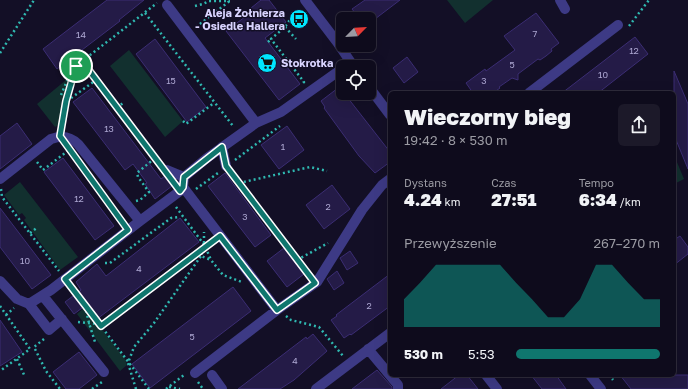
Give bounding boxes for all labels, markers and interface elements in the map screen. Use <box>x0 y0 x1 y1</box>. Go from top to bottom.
place label: Aleja Żołnierza - Osiedle Hallera <box>195 6 285 32</box>
bus stop icon: Aleja Żołnierza - Osiedle Hallera <box>288 8 310 30</box>
north arrow <box>336 12 376 52</box>
map controls <box>336 12 376 100</box>
house number: 7 <box>533 28 538 39</box>
house number: 14 <box>76 29 86 40</box>
house number: 12 <box>629 45 639 56</box>
pin <box>59 49 93 83</box>
supermarket icon: Stokrotka <box>256 52 278 74</box>
icon: arrive <box>65 55 87 77</box>
place label: Stokrotka <box>281 56 333 69</box>
house number: 5 <box>509 59 515 70</box>
button: locate <box>336 60 376 100</box>
house number: 10 <box>598 69 608 80</box>
house number: 15 <box>166 75 176 86</box>
house number: 3 <box>481 75 487 86</box>
text: Wieczorny bieg <box>404 103 571 130</box>
button: share <box>618 104 660 146</box>
house number: 13 <box>104 123 114 134</box>
text: 19:42 · 8 × 530 m <box>404 132 507 148</box>
house number: 1 <box>281 141 286 152</box>
text: Dystans <box>404 176 447 189</box>
text: Czas <box>491 176 516 189</box>
text: Tempo <box>579 176 614 189</box>
text: 4.24 <box>404 189 442 210</box>
text: 27:51 <box>491 189 536 210</box>
text: 6:34 <box>579 189 617 210</box>
house number: 12 <box>74 193 84 204</box>
text: km <box>442 195 460 208</box>
text: /km <box>617 195 641 208</box>
house number: 2 <box>325 201 331 212</box>
house number: 3 <box>242 211 248 222</box>
text: Przewyższenie <box>404 235 497 251</box>
text: 267–270 m <box>594 235 660 251</box>
house number: 10 <box>20 255 30 266</box>
house number: 4 <box>136 263 142 274</box>
house number: 2 <box>366 300 372 311</box>
house number: 5 <box>189 331 195 342</box>
text: 530 m <box>404 346 443 362</box>
text: 5:53 <box>468 346 495 362</box>
house number: 4 <box>292 355 298 366</box>

